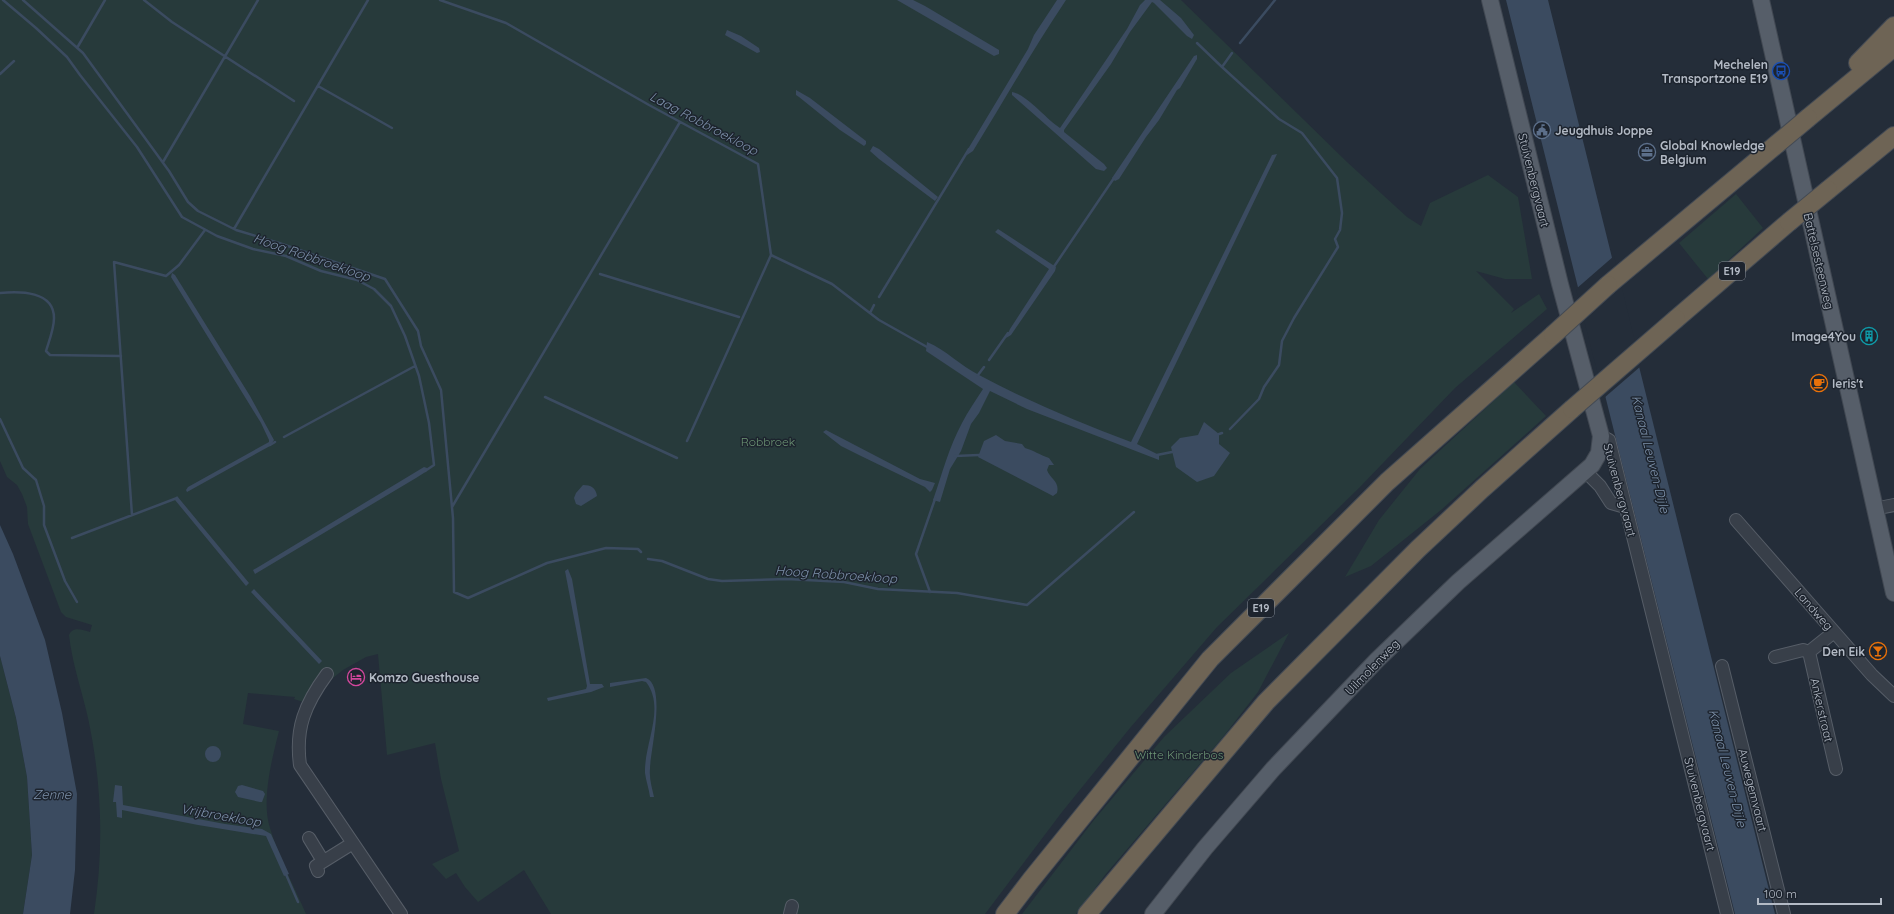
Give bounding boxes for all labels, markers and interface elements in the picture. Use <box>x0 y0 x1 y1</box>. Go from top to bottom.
place label: Mechelen Transportzone E19 <box>1661 57 1768 86</box>
bus stop icon: Mechelen Transportzone E19 <box>1771 61 1791 81</box>
water label: Laag Robbroekloop <box>647 88 762 159</box>
public building icon: Jeugdhuis Joppe <box>1532 120 1552 140</box>
place label: Jeugdhuis Joppe <box>1555 123 1653 138</box>
street label: Stuivenbergvaart <box>1515 132 1553 228</box>
place label: Global Knowledge Belgium <box>1660 138 1765 167</box>
office icon: Global Knowledge Belgium <box>1637 142 1657 162</box>
street label: Battelsesteenweg <box>1801 211 1837 311</box>
water label: Hoog Robbroekloop <box>252 230 373 285</box>
road number: E19 <box>1719 262 1745 280</box>
building icon: Image4You <box>1859 326 1879 346</box>
place label: Image4You <box>1791 329 1856 344</box>
cafe icon: Ieris't <box>1809 373 1829 393</box>
place label: Ieris't <box>1832 376 1864 391</box>
water label: Kanaal Leuven-Dijle <box>1629 393 1674 515</box>
park label: Robbroek <box>741 434 795 449</box>
street label: Stuivenbergvaart <box>1600 442 1640 538</box>
water label: Hoog Robbroekloop <box>774 562 899 586</box>
street label: Landweg <box>1792 585 1836 633</box>
road number: E19 <box>1248 599 1274 617</box>
street label: Uilmolenweg <box>1342 636 1402 698</box>
bar icon: Den Eik <box>1868 641 1888 661</box>
place label: Den Eik <box>1822 644 1865 659</box>
hotel icon: Komzo Guesthouse <box>346 667 366 687</box>
place label: Komzo Guesthouse <box>369 670 479 685</box>
street label: Ankerstraat <box>1807 677 1837 743</box>
water label: Kanaal Leuven-Dijle <box>1706 707 1751 829</box>
park label: Witte Kinderbos <box>1135 747 1224 762</box>
street label: Auwegemvaart <box>1735 747 1771 833</box>
street label: Stuivenbergvaart <box>1681 756 1719 852</box>
water label: Zenne <box>33 786 72 802</box>
water label: Vrijbroekloop <box>180 800 263 830</box>
scale bar <box>1758 880 1881 906</box>
text: 100 m <box>1764 886 1797 901</box>

